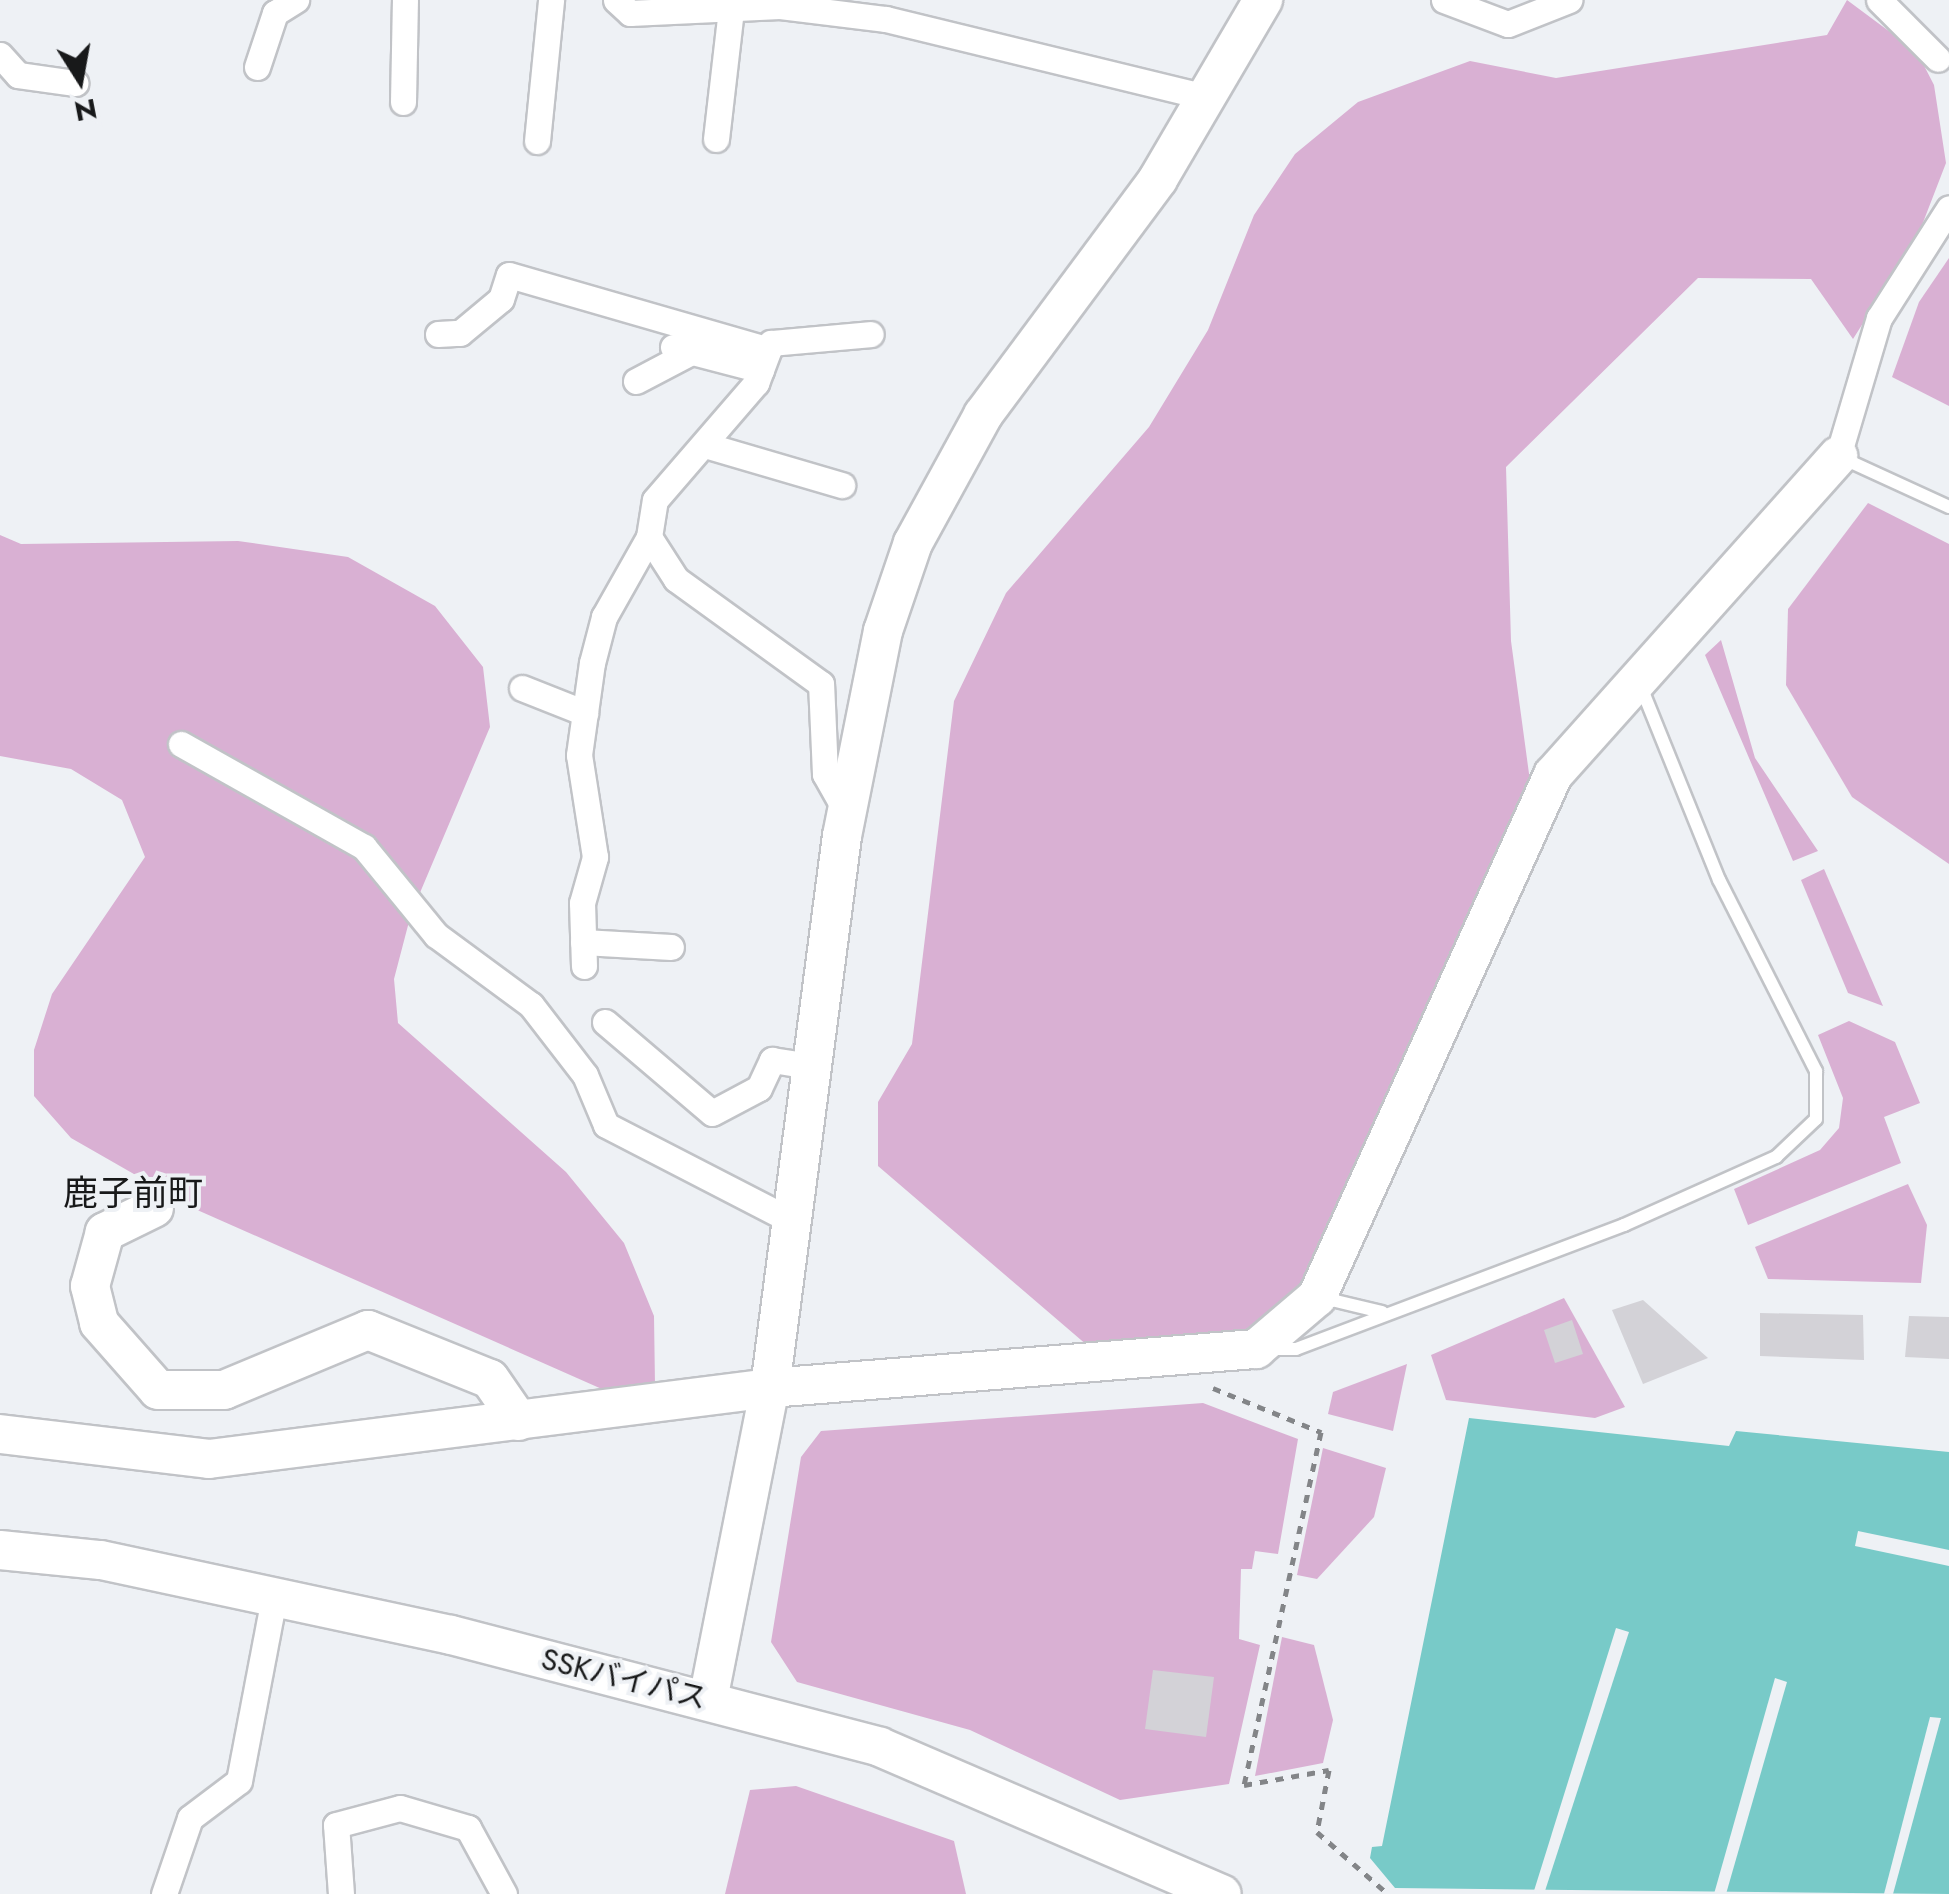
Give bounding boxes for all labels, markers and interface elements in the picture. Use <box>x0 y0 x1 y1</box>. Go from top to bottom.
north arrow <box>30 30 130 130</box>
text: N <box>71 88 101 132</box>
district label: 鹿子前町 <box>63 1172 203 1214</box>
street label: SSKバイパス <box>537 1641 711 1717</box>

